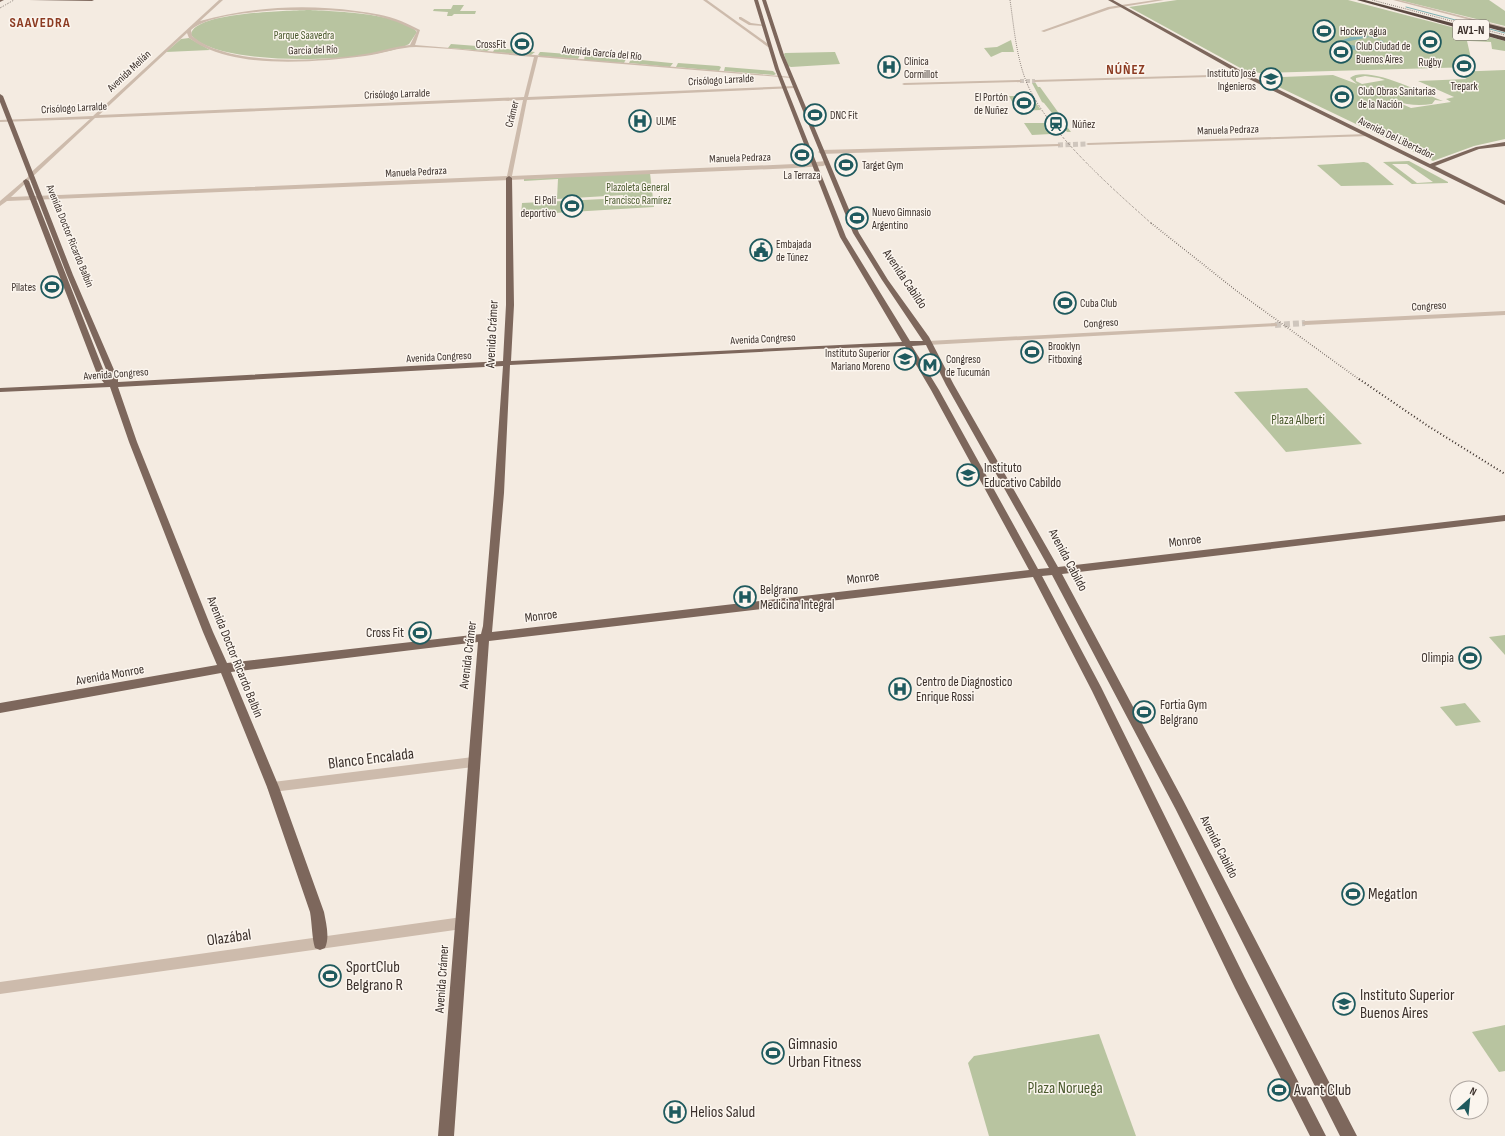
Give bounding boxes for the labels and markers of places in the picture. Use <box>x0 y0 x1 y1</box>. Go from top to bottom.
sports icon: Hockey agua <box>1311 18 1337 44</box>
place label: Hockey agua <box>1340 25 1386 38</box>
sports icon: Rugby <box>1417 29 1443 55</box>
sports icon: CrossFit <box>509 31 535 57</box>
place label: CrossFit <box>476 38 507 51</box>
sports icon: Club Ciudad de Buenos Aires <box>1328 39 1354 65</box>
place label: Club Ciudad de Buenos Aires <box>1356 40 1410 66</box>
sports icon: Trepark <box>1451 53 1477 79</box>
hospital icon: Clínica Cormillot <box>876 54 902 80</box>
place label: Clínica Cormillot <box>904 55 939 81</box>
place label: Rugby <box>1419 56 1442 69</box>
school or university icon: Instituto José Ingenieros <box>1258 66 1284 92</box>
place label: Instituto José Ingenieros <box>1207 67 1256 93</box>
place label: Trepark <box>1450 80 1478 93</box>
sports icon: Club Obras Sanitarias de la Nación <box>1329 84 1355 110</box>
place label: Club Obras Sanitarias de la Nación <box>1358 85 1436 111</box>
sports icon: El Portón de Nuñez <box>1011 90 1037 116</box>
place label: El Portón de Nuñez <box>974 91 1008 117</box>
sports icon: DNC Fit <box>802 102 828 128</box>
hospital icon: ULME <box>627 108 653 134</box>
place label: DNC Fit <box>830 109 858 122</box>
station icon: Núñez <box>1043 111 1069 137</box>
place label: ULME <box>656 115 677 128</box>
place label: Núñez <box>1072 118 1095 131</box>
sports icon: La Terraza <box>789 142 815 168</box>
sports icon: Target Gym <box>833 152 859 178</box>
place label: Target Gym <box>862 159 903 172</box>
place label: La Terraza <box>784 169 820 182</box>
sports icon: El Poli deportivo <box>559 193 585 219</box>
place label: El Poli deportivo <box>520 194 556 220</box>
sports icon: Nuevo Gimnasio Argentino <box>844 205 870 231</box>
place label: Nuevo Gimnasio Argentino <box>871 206 932 232</box>
public building icon: Embajada de Túnez <box>748 237 774 263</box>
place label: Embajada de Túnez <box>776 238 811 264</box>
sports icon: Pilates <box>39 274 65 300</box>
place label: Pilates <box>11 281 36 294</box>
sports icon: Cuba Club <box>1052 290 1078 316</box>
place label: Cuba Club <box>1080 297 1117 310</box>
sports icon: Brooklyn Fitboxing <box>1019 339 1045 365</box>
place label: Brooklyn Fitboxing <box>1048 340 1083 366</box>
school or university icon: Instituto Superior Mariano Moreno <box>892 346 918 372</box>
place label: Instituto Superior Mariano Moreno <box>825 347 890 373</box>
metro station icon: Congreso de Tucumán <box>917 352 943 378</box>
place label: Congreso de Tucumán <box>946 353 990 379</box>
place label: Instituto Educativo Cabildo <box>984 460 1061 491</box>
school or university icon: Instituto Educativo Cabildo <box>955 462 981 488</box>
place label: Belgrano Medicina Integral <box>760 582 835 613</box>
hospital icon: Belgrano Medicina Integral <box>732 584 758 610</box>
sports icon: Cross Fit <box>407 620 433 646</box>
place label: Cross Fit <box>366 625 404 641</box>
sports icon: Olimpia <box>1457 645 1483 671</box>
place label: Olimpia <box>1421 650 1454 666</box>
place label: Centro de Diagnostico Enrique Rossi <box>916 674 1012 705</box>
hospital icon: Centro de Diagnostico Enrique Rossi <box>887 676 913 702</box>
place label: Fortia Gym Belgrano <box>1160 697 1207 728</box>
sports icon: Fortia Gym Belgrano <box>1131 699 1157 725</box>
sports icon: Megatlon <box>1340 881 1366 907</box>
place label: Megatlon <box>1368 885 1418 904</box>
place label: SportClub Belgrano R <box>346 958 403 995</box>
sports icon: SportClub Belgrano R <box>317 963 343 989</box>
place label: Instituto Superior Buenos Aires <box>1360 986 1455 1023</box>
school or university icon: Instituto Superior Buenos Aires <box>1331 991 1357 1017</box>
place label: Gimnasio Urban Fitness <box>788 1035 862 1072</box>
sports icon: Gimnasio Urban Fitness <box>760 1040 786 1066</box>
sports icon: Avant Club <box>1266 1077 1292 1103</box>
place label: Avant Club <box>1293 1081 1351 1100</box>
hospital icon: Helios Salud <box>662 1099 688 1125</box>
place label: Helios Salud <box>690 1103 755 1122</box>

